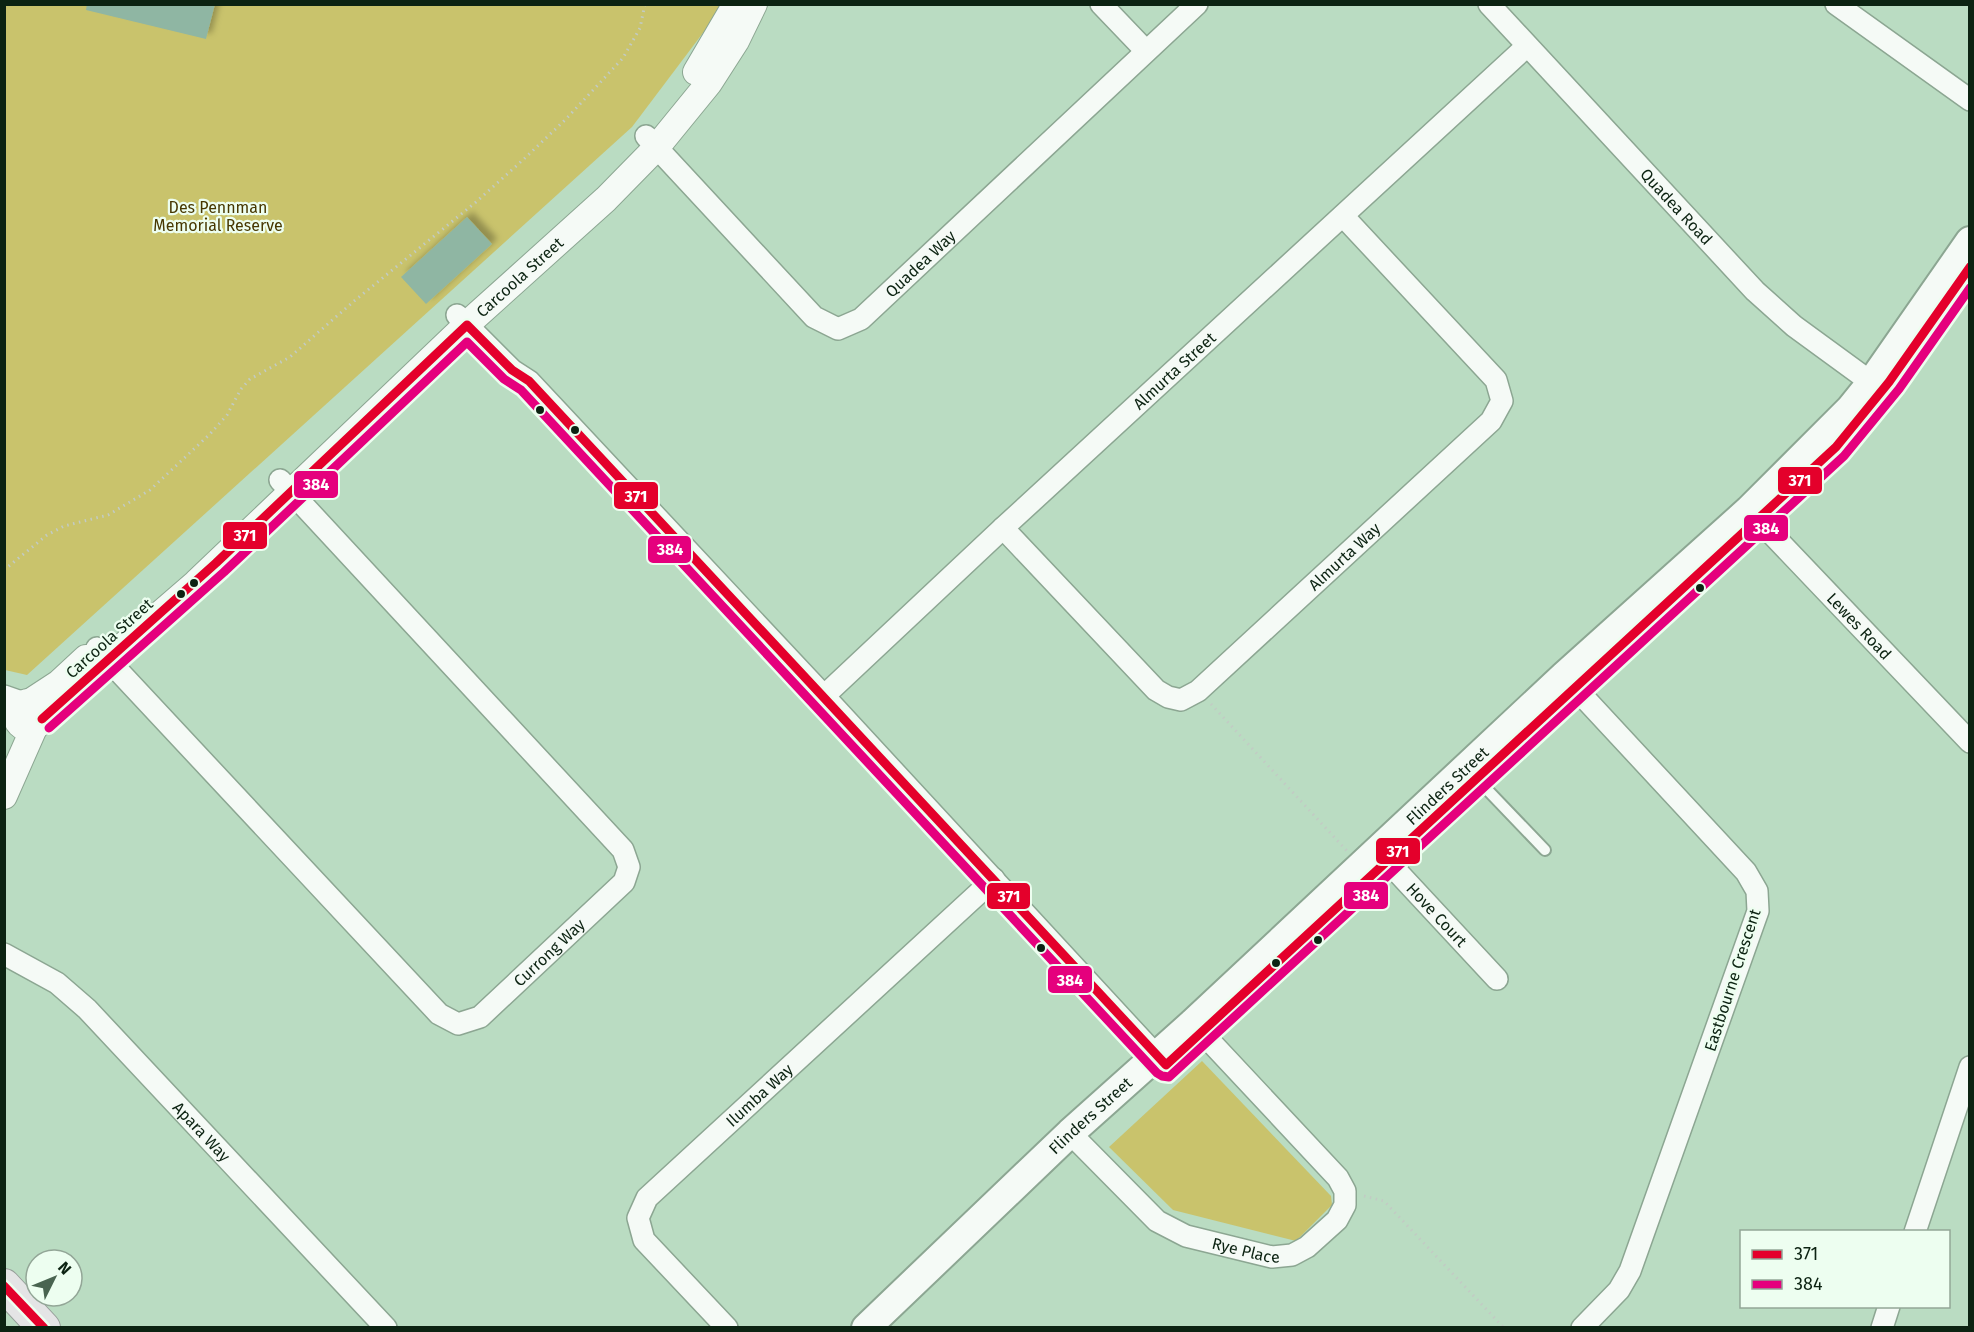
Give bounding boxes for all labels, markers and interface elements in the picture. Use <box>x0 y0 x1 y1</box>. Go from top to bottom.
street label: Quadea Road <box>1636 165 1716 249</box>
park label: Des Pennman Memorial Reserve <box>153 198 283 235</box>
street label: Quadea Way <box>881 226 960 301</box>
street label: Carcoola Street <box>472 233 567 321</box>
street label: Almurta Street <box>1129 328 1220 414</box>
unlabelled marker <box>534 404 546 416</box>
unlabelled marker <box>569 424 581 436</box>
line badge: 371 <box>1777 466 1823 495</box>
line badge: 384 <box>293 470 339 499</box>
text: 371 <box>1788 471 1811 490</box>
text: 384 <box>302 475 329 494</box>
line badge: 371 <box>613 481 659 510</box>
text: 371 <box>624 487 647 506</box>
line badge: 384 <box>1743 514 1789 542</box>
street label: Almurta Way <box>1305 519 1384 594</box>
text: 384 <box>1752 519 1779 538</box>
line badge: 371 <box>222 521 268 550</box>
text: 371 <box>233 526 256 545</box>
line badge: 384 <box>647 535 692 564</box>
text: 384 <box>656 540 683 559</box>
unlabelled marker <box>188 577 200 589</box>
unlabelled marker <box>1694 582 1706 594</box>
unlabelled marker <box>175 588 187 600</box>
street label: Lewes Road <box>1823 589 1895 664</box>
street label: Carcoola Street <box>62 594 157 682</box>
street label: Flinders Street <box>1402 743 1493 829</box>
line badge: 371 <box>1375 837 1421 865</box>
text: 371 <box>1386 842 1409 861</box>
street label: Hove Court <box>1402 879 1471 951</box>
line badge: 384 <box>1343 881 1389 910</box>
line badge: 371 <box>986 882 1031 910</box>
text: 384 <box>1352 886 1379 905</box>
text: 371 <box>997 887 1020 906</box>
street label: Eastbourne Crescent <box>1700 906 1765 1054</box>
street label: Currong Way <box>510 915 589 991</box>
unlabelled marker <box>1312 934 1324 946</box>
unlabelled marker <box>1035 942 1047 954</box>
unlabelled marker <box>1270 957 1282 969</box>
line badge: 384 <box>1047 965 1093 994</box>
text: 384 <box>1056 971 1083 990</box>
street label: Ilumba Way <box>722 1060 797 1131</box>
street label: Flinders Street <box>1045 1073 1136 1158</box>
street label: Apara Way <box>169 1098 234 1166</box>
legend <box>1740 1230 1950 1308</box>
street label: Rye Place <box>1210 1234 1281 1267</box>
text: 371 <box>1794 1243 1818 1265</box>
north arrow <box>24 1248 84 1308</box>
text: N <box>54 1258 75 1278</box>
text: 384 <box>1794 1273 1823 1295</box>

